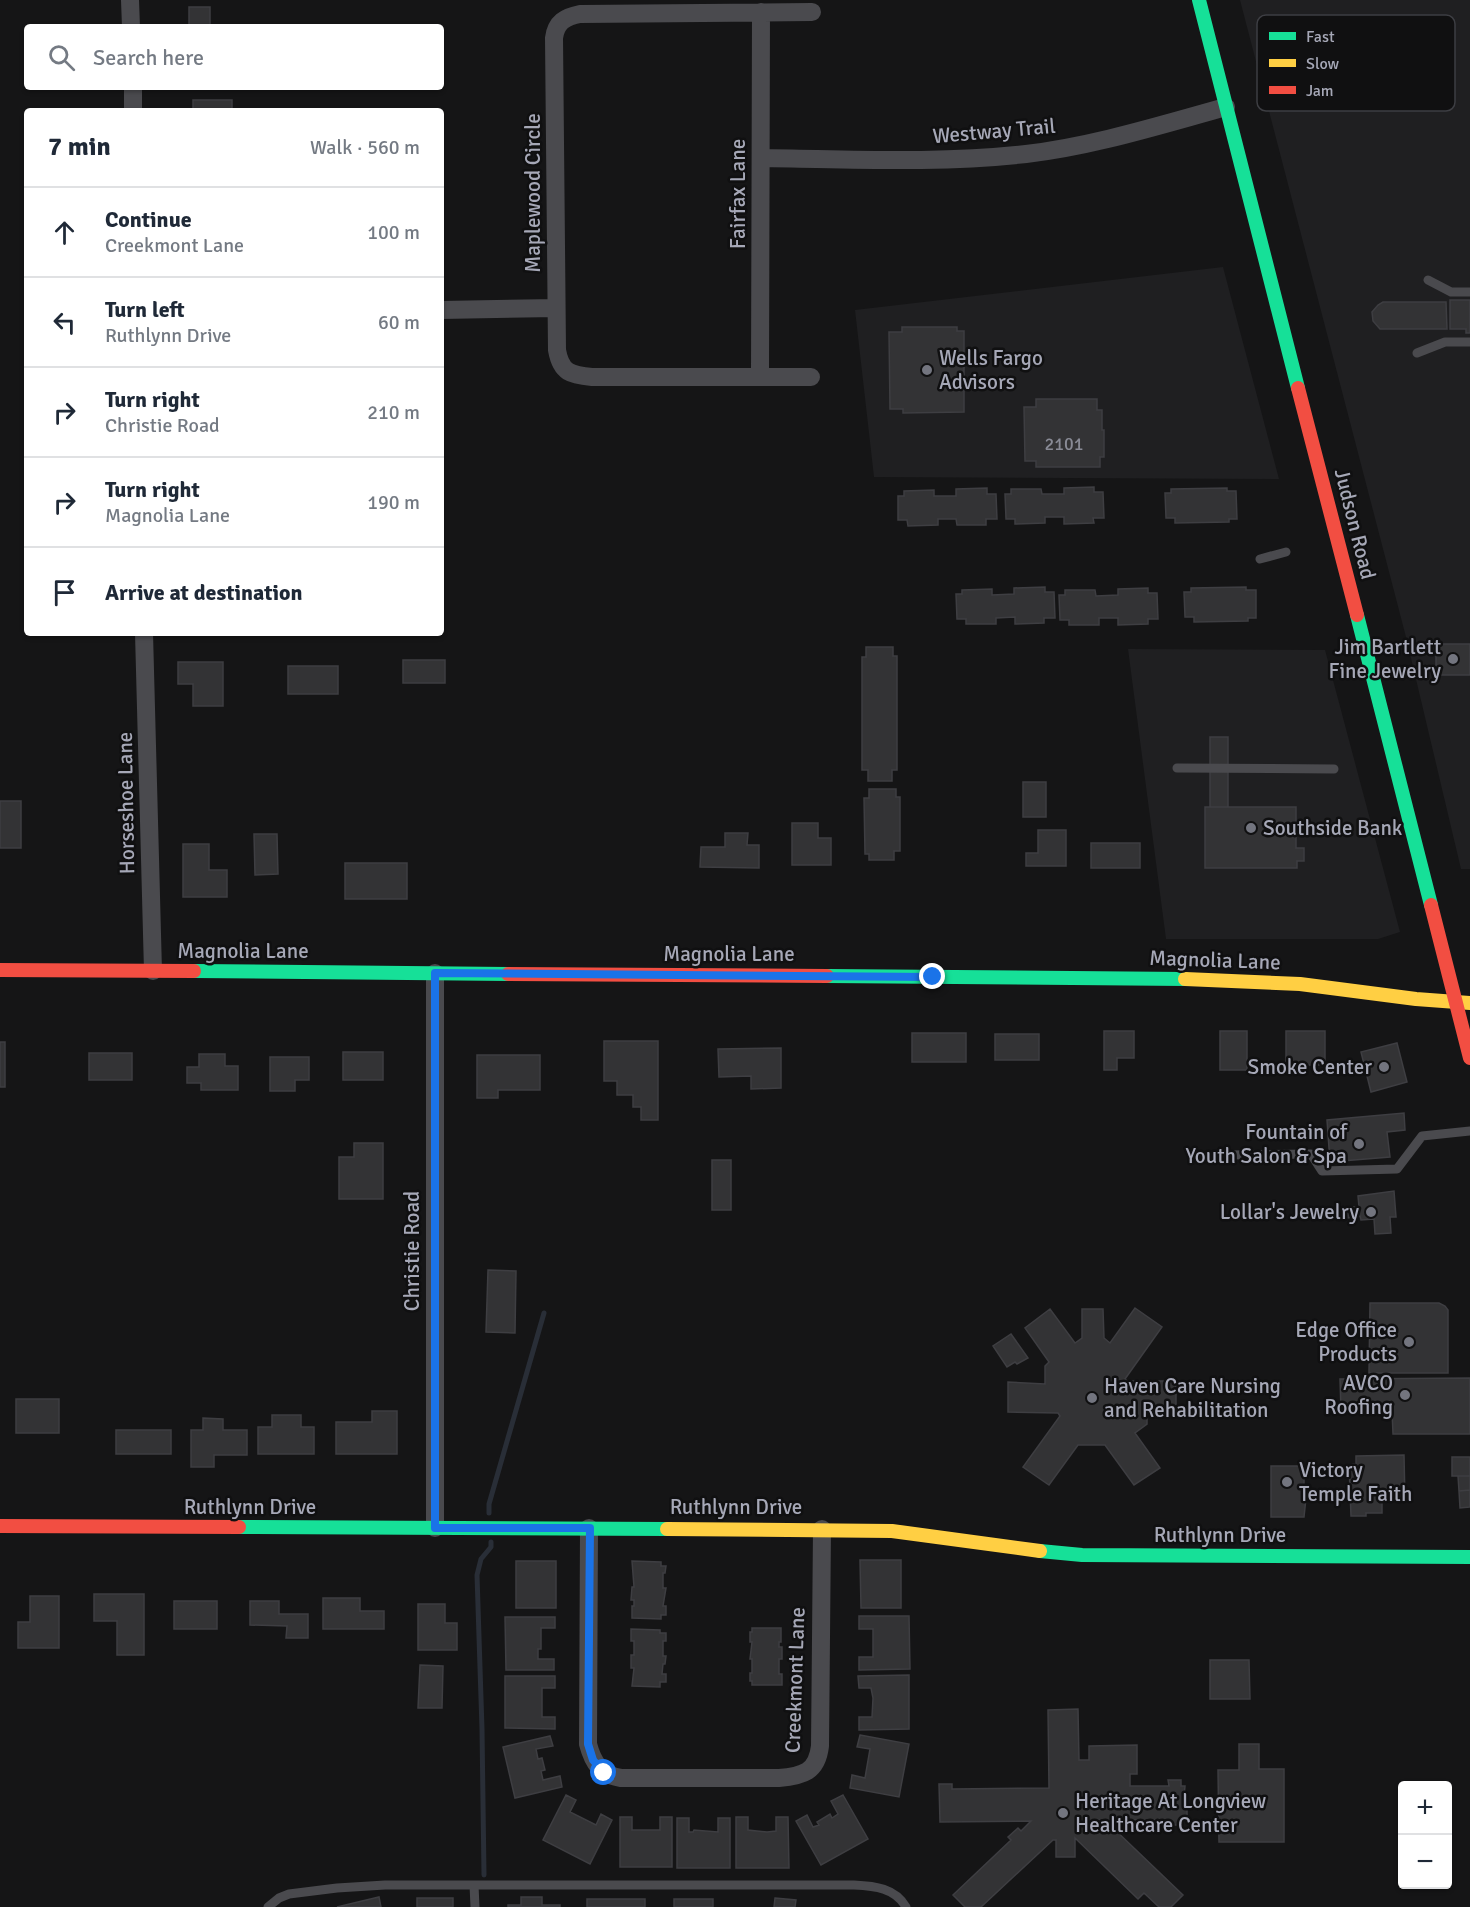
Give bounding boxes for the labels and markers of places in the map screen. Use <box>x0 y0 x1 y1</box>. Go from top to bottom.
place label: Wells Fargo Advisors <box>939 345 1043 395</box>
marker: Wells Fargo Advisors <box>920 363 934 377</box>
place label: Jim Bartlett Fine Jewelry <box>1328 634 1441 684</box>
marker: Jim Bartlett Fine Jewelry <box>1446 652 1460 666</box>
place label: Southside Bank <box>1263 815 1403 841</box>
marker: Southside Bank <box>1244 821 1258 835</box>
place label: Smoke Center <box>1248 1054 1372 1080</box>
marker: Smoke Center <box>1377 1060 1391 1074</box>
place label: Fountain of Youth Salon & Spa <box>1185 1119 1348 1169</box>
marker: Fountain of Youth Salon & Spa <box>1352 1137 1366 1151</box>
place label: Lollar's Jewelry <box>1220 1199 1359 1225</box>
marker: Lollar's Jewelry <box>1364 1205 1378 1219</box>
place label: Edge Office Products <box>1295 1317 1397 1367</box>
marker: Edge Office Products <box>1402 1335 1416 1349</box>
place label: AVCO Roofing <box>1324 1370 1393 1420</box>
place label: Haven Care Nursing and Rehabilitation <box>1104 1373 1281 1423</box>
marker: AVCO Roofing <box>1398 1388 1412 1402</box>
marker: Haven Care Nursing and Rehabilitation <box>1085 1391 1099 1405</box>
place label: Victory Temple Faith <box>1299 1457 1412 1507</box>
marker: Victory Temple Faith <box>1280 1475 1294 1489</box>
place label: Heritage At Longview Healthcare Center <box>1075 1788 1266 1838</box>
marker: Heritage At Longview Healthcare Center <box>1056 1806 1070 1820</box>

